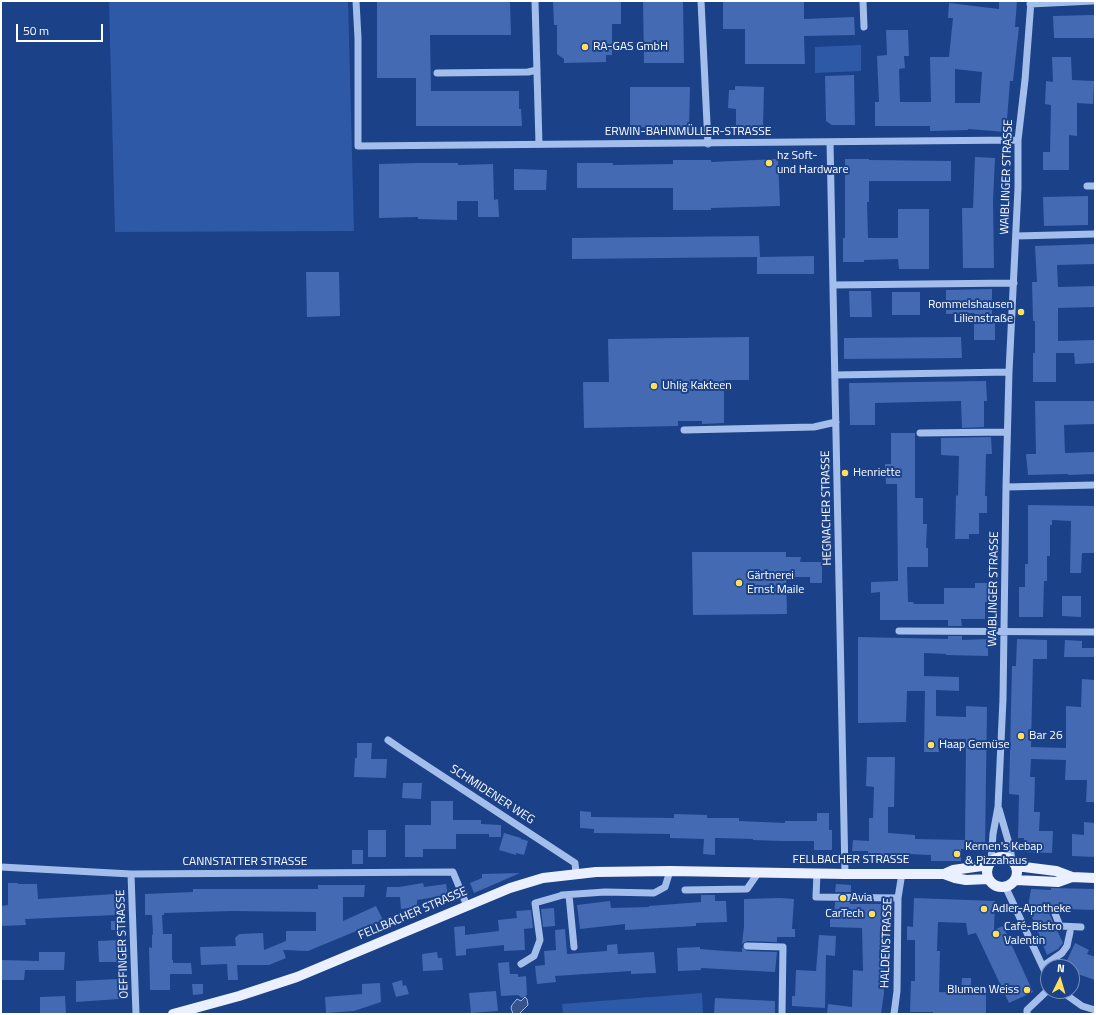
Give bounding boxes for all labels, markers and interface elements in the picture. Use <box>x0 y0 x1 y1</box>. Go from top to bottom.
scale bar <box>18 16 105 42</box>
text: 50 m <box>23 21 49 40</box>
place label: RA-GAS GmbH <box>593 40 668 54</box>
marker: RA-GAS GmbH <box>580 42 590 52</box>
street label: WAIBLINGER STRASSE <box>998 119 1016 235</box>
street label: ERWIN-BAHNMÜLLER-STRASSE <box>605 125 771 139</box>
place label: hz Soft- und Hardware <box>777 149 848 177</box>
marker: hz Soft- und Hardware <box>764 158 774 168</box>
place label: Rommelshausen Lilienstraße <box>928 298 1013 326</box>
marker: Rommelshausen Lilienstraße <box>1016 307 1026 317</box>
place label: Uhlig Kakteen <box>662 379 732 393</box>
marker: Uhlig Kakteen <box>649 381 659 391</box>
street label: HEGNACHER STRASSE <box>819 450 835 566</box>
place label: Henriette <box>853 466 901 480</box>
marker: Henriette <box>840 468 850 478</box>
street label: WAIBLINGER STRASSE <box>986 531 1002 647</box>
place label: Gärtnerei Ernst Maile <box>747 569 804 597</box>
marker: Gärtnerei Ernst Maile <box>734 578 744 588</box>
place label: Bar 26 <box>1029 729 1063 743</box>
marker: Bar 26 <box>1016 731 1026 741</box>
place label: Haap Gemüse <box>939 738 1010 752</box>
marker: Haap Gemüse <box>926 740 936 750</box>
street label: SCHMIDENER WEG <box>447 762 537 828</box>
place label: Kernen's Kebap & Pizzahaus <box>965 840 1043 868</box>
marker: Kernen's Kebap & Pizzahaus <box>952 849 962 859</box>
street label: FELLBACHER STRASSE <box>793 853 909 867</box>
street label: CANNSTATTER STRASSE <box>183 855 307 869</box>
street label: FELLBACHER STRASSE <box>356 885 470 943</box>
street label: OEFFINGER STRASSE <box>114 889 132 999</box>
place label: Avia <box>851 891 872 905</box>
marker: Avia <box>838 893 848 903</box>
street label: HALDENSTRASSE <box>878 898 896 988</box>
place label: Adler-Apotheke <box>992 902 1071 916</box>
marker: Adler-Apotheke <box>979 904 989 914</box>
place label: CarTech <box>825 907 864 921</box>
marker: CarTech <box>867 909 877 919</box>
place label: Café-Bistro Valentin <box>1004 920 1062 948</box>
marker: Café-Bistro Valentin <box>991 929 1001 939</box>
north arrow <box>1040 959 1080 999</box>
text: N <box>1056 960 1065 976</box>
place label: Blumen Weiss <box>947 983 1019 997</box>
marker: Blumen Weiss <box>1022 985 1032 995</box>

